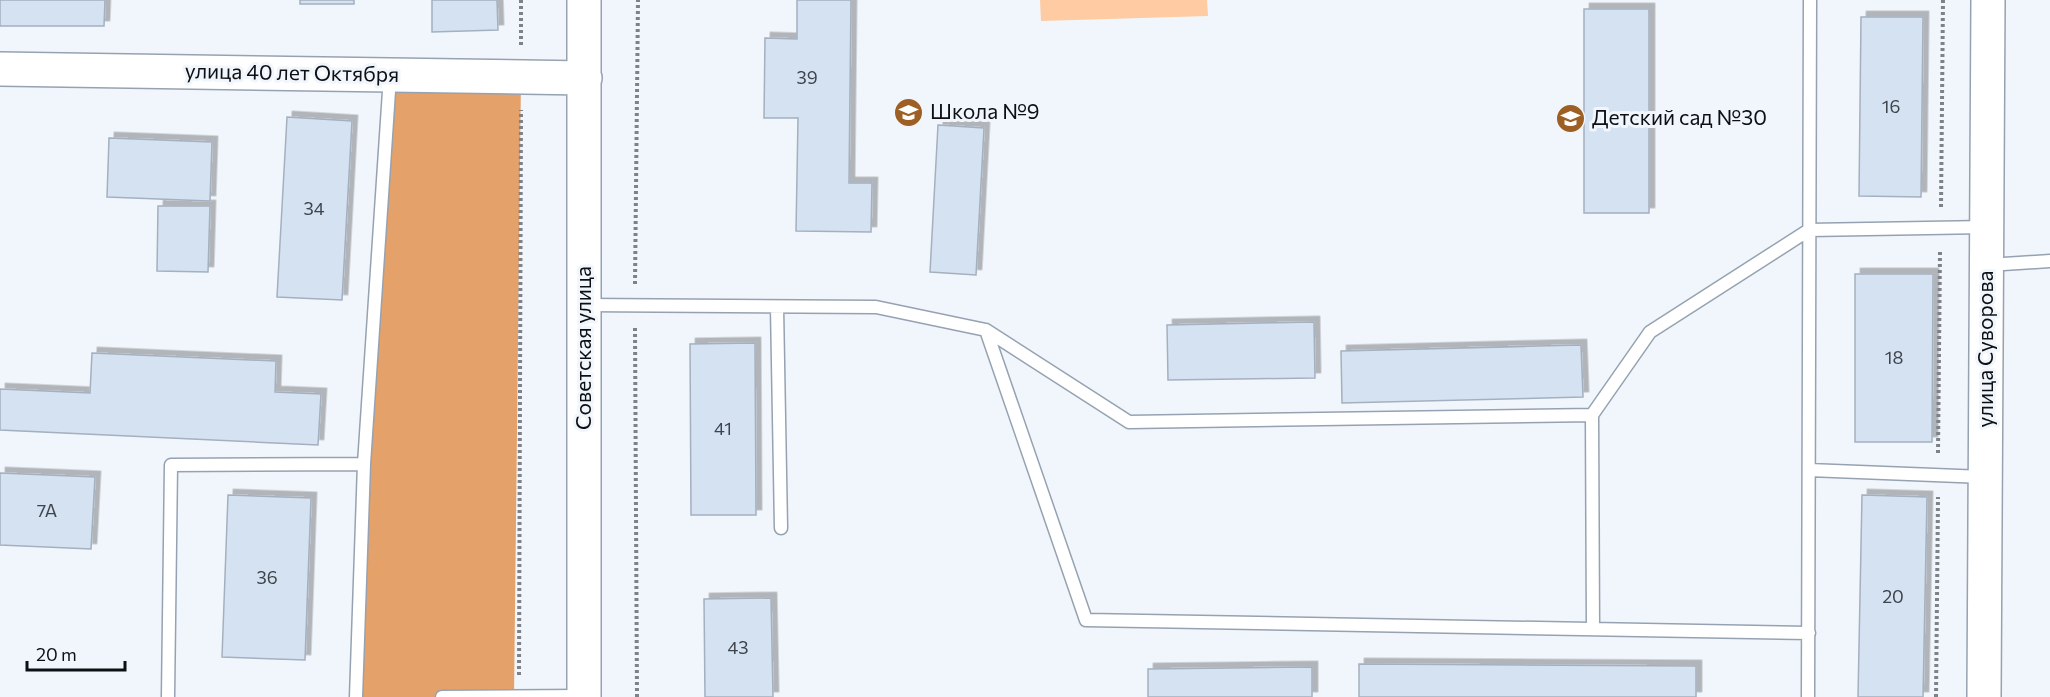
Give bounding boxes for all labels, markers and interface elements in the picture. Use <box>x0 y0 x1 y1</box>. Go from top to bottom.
street label: улица 40 лет Октября <box>185 57 399 86</box>
house number: 39 <box>796 66 818 88</box>
house number: 16 <box>1882 95 1900 117</box>
school or university icon: Школа №9 <box>893 96 925 128</box>
place label: Школа №9 <box>930 98 1040 123</box>
school or university icon: Детский сад №30 <box>1555 102 1587 134</box>
place label: Детский сад №30 <box>1592 104 1767 129</box>
house number: 34 <box>303 197 325 219</box>
street label: Советская улица <box>570 266 595 430</box>
street label: улица Суворова <box>1972 271 1997 427</box>
house number: 18 <box>1885 346 1903 368</box>
house number: 41 <box>714 417 732 439</box>
house number: 7А <box>37 499 57 521</box>
house number: 36 <box>256 566 278 588</box>
house number: 20 <box>1882 585 1904 607</box>
scale bar <box>27 634 124 672</box>
house number: 43 <box>727 636 749 658</box>
text: 20 m <box>36 643 77 665</box>

